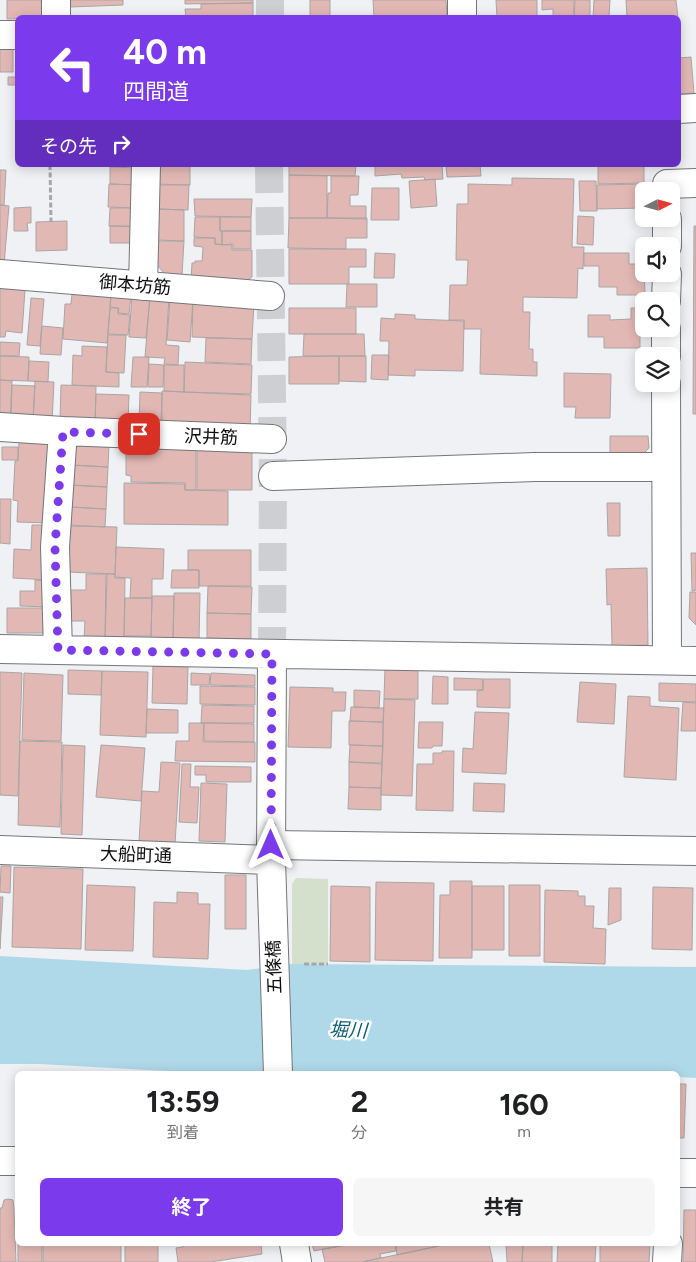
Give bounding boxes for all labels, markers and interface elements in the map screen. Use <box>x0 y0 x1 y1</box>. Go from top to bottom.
text: 40 m <box>123 31 207 73</box>
icon: left <box>40 35 105 100</box>
text: 四間道 <box>123 78 189 105</box>
icon: right <box>107 130 135 158</box>
text: その先 <box>40 135 97 158</box>
north arrow <box>635 182 680 228</box>
map controls <box>635 182 680 392</box>
button: sound <box>635 237 680 282</box>
street label: 御本坊筋 <box>98 271 172 299</box>
button: search <box>635 292 680 337</box>
button: layers <box>635 347 680 392</box>
pin <box>118 413 160 455</box>
icon: arrive <box>125 420 153 448</box>
street label: 沢井筋 <box>184 425 238 449</box>
position arrow <box>244 818 296 870</box>
street label: 大船町通 <box>100 843 172 867</box>
street label: 五條橋 <box>262 940 286 994</box>
water label: 堀川 <box>328 1018 370 1043</box>
text: 13:59 <box>146 1083 219 1120</box>
text: 2 <box>351 1083 368 1120</box>
text: 160 <box>499 1086 549 1123</box>
text: m <box>517 1122 531 1141</box>
text: 到着 <box>167 1123 199 1142</box>
text: 分 <box>351 1123 367 1142</box>
button: 終了 <box>40 1178 343 1236</box>
button: 共有 <box>353 1178 655 1236</box>

